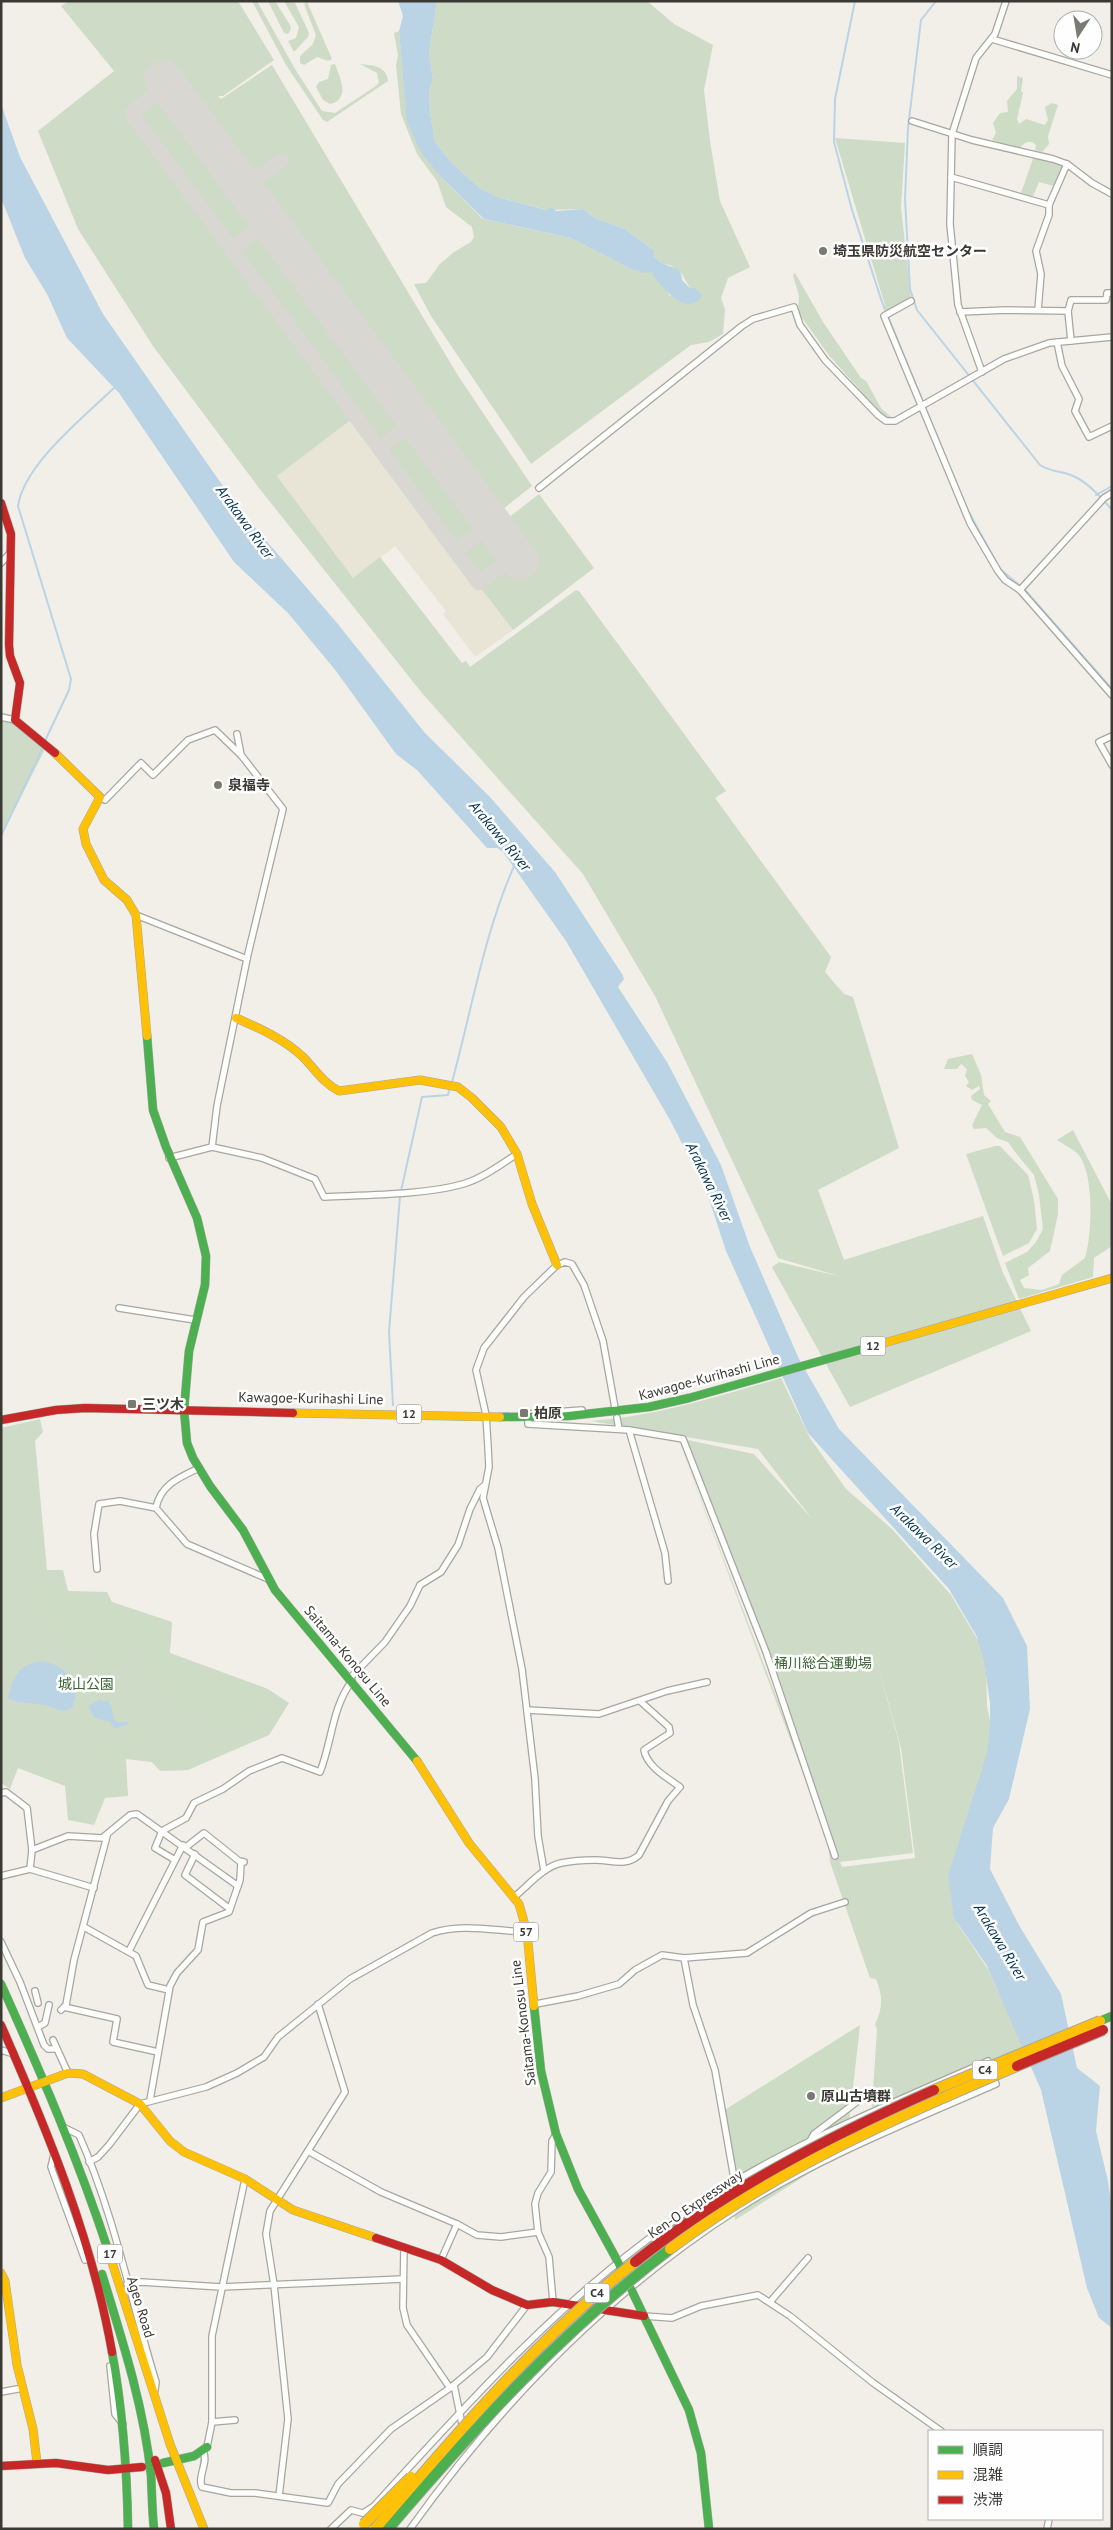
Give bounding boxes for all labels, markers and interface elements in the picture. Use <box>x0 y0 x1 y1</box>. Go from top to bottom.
north arrow <box>1053 10 1103 60</box>
text: N <box>1069 38 1082 57</box>
place label: 埼玉県防災航空センター <box>833 242 987 260</box>
marker: 埼玉県防災航空センター <box>817 245 829 257</box>
water label: Arakawa River <box>212 480 279 563</box>
place label: 泉福寺 <box>228 776 270 794</box>
marker: 泉福寺 <box>212 779 224 791</box>
water label: Arakawa River <box>465 796 536 876</box>
water label: Arakawa River <box>682 1138 737 1226</box>
road number: 12 <box>860 1336 886 1355</box>
street label: Kawagoe-Kurihashi Line <box>637 1350 781 1404</box>
street label: Kawagoe-Kurihashi Line <box>238 1388 384 1408</box>
place label: 三ツ木 <box>142 1395 184 1413</box>
marker: 三ツ木 <box>126 1398 138 1410</box>
place label: 柏原 <box>534 1404 562 1422</box>
road number: 12 <box>396 1405 422 1424</box>
marker: 柏原 <box>518 1407 530 1419</box>
water label: Arakawa River <box>886 1498 963 1573</box>
street label: Saitama-Konosu Line <box>300 1602 396 1710</box>
park label: 桶川総合運動場 <box>774 1654 872 1672</box>
park label: 城山公園 <box>58 1675 114 1693</box>
water label: Arakawa River <box>970 1899 1031 1985</box>
road number: 57 <box>514 1922 538 1941</box>
street label: Saitama-Konosu Line <box>506 1959 540 2087</box>
road number: C4 <box>972 2060 998 2080</box>
place label: 原山古墳群 <box>821 2087 891 2105</box>
marker: 原山古墳群 <box>805 2090 817 2102</box>
street label: Ken-O Expressway <box>644 2165 746 2242</box>
road number: 17 <box>98 2244 122 2264</box>
street label: Ageo Road <box>123 2274 159 2340</box>
road number: C4 <box>584 2284 610 2302</box>
legend <box>928 2430 1103 2520</box>
text: 順調 <box>973 2440 1003 2459</box>
text: 混雑 <box>973 2465 1003 2484</box>
text: 渋滞 <box>973 2490 1003 2509</box>

